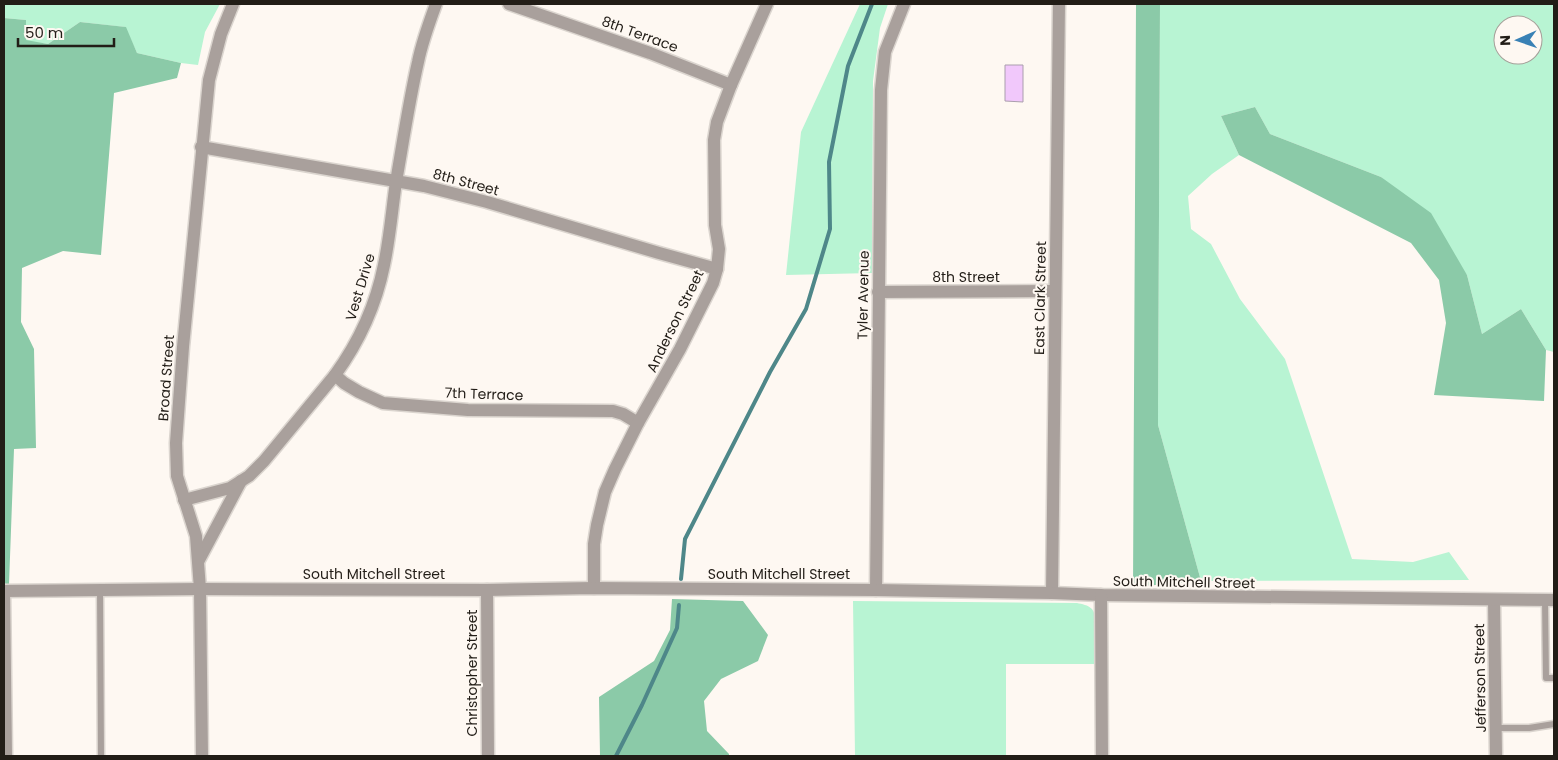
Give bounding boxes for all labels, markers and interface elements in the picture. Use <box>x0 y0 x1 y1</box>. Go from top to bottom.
street label: 8th Terrace <box>599 11 681 57</box>
scale bar <box>18 15 114 47</box>
north arrow <box>1493 15 1543 65</box>
text: 50 m <box>25 22 63 43</box>
text: N <box>1495 35 1515 46</box>
street label: 8th Street <box>431 164 501 200</box>
street label: East Clark Street <box>1029 241 1051 355</box>
street label: Tyler Avenue <box>852 250 874 340</box>
street label: Vest Drive <box>340 251 380 323</box>
street label: Anderson Street <box>642 266 708 376</box>
street label: 8th Street <box>932 267 1000 287</box>
street label: Broad Street <box>153 334 179 422</box>
street label: 7th Terrace <box>444 383 524 405</box>
street label: South Mitchell Street <box>303 564 445 584</box>
street label: South Mitchell Street <box>708 564 850 584</box>
street label: South Mitchell Street <box>1113 571 1255 593</box>
street label: Christopher Street <box>462 610 482 736</box>
street label: Jefferson Street <box>1469 623 1491 733</box>

